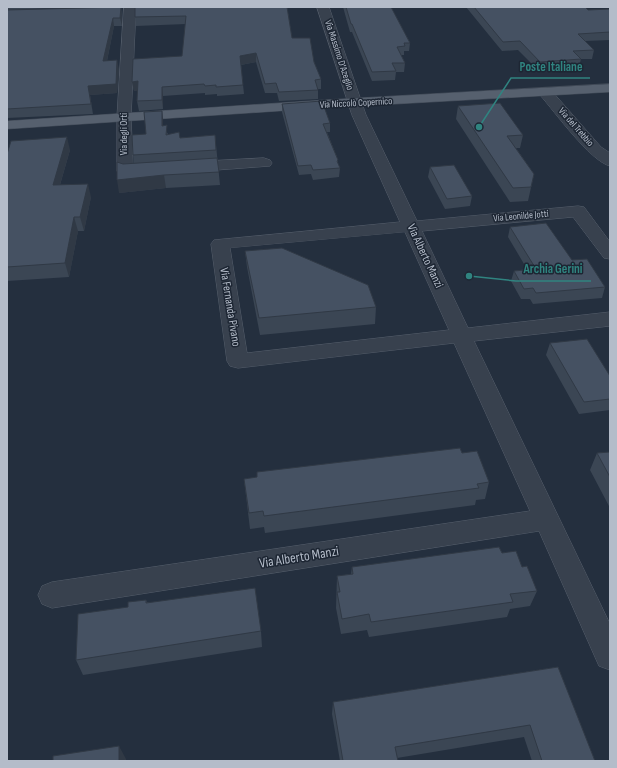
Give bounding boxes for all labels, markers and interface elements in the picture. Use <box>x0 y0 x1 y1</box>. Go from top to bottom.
street label: Via Massimo D'Azeglio <box>322 18 356 92</box>
callout: Poste Italiane <box>511 53 590 78</box>
text: Poste Italiane <box>520 59 583 75</box>
street label: Via Niccolò Copernico <box>319 95 393 111</box>
street label: Via del Trebbio <box>556 105 596 149</box>
street label: Via degli Orti <box>118 113 130 155</box>
street label: Via Leonilde Jotti <box>493 208 549 224</box>
street label: Via Alberto Manzi <box>404 222 446 290</box>
callout: Archia Gerini <box>516 256 591 281</box>
text: Archia Gerini <box>523 261 583 277</box>
street label: Via Fernanda Pivano <box>216 266 244 348</box>
street label: Via Alberto Manzi <box>258 542 340 572</box>

